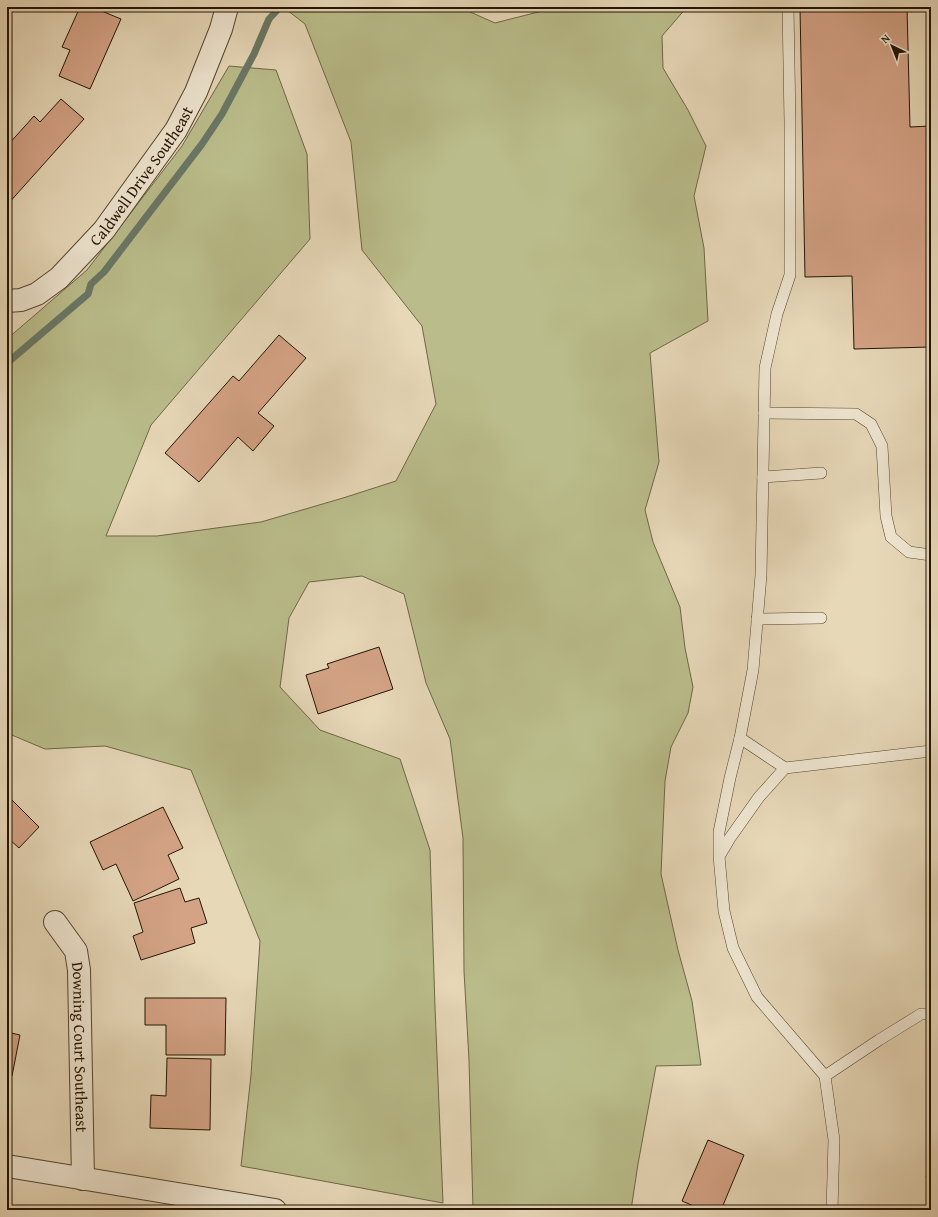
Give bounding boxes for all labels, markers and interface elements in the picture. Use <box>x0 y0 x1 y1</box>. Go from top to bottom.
north arrow <box>872 26 912 66</box>
text: N <box>877 30 894 47</box>
street label: Caldwell Drive Southeast <box>83 101 199 251</box>
street label: Downing Court Southeast <box>66 960 94 1133</box>

